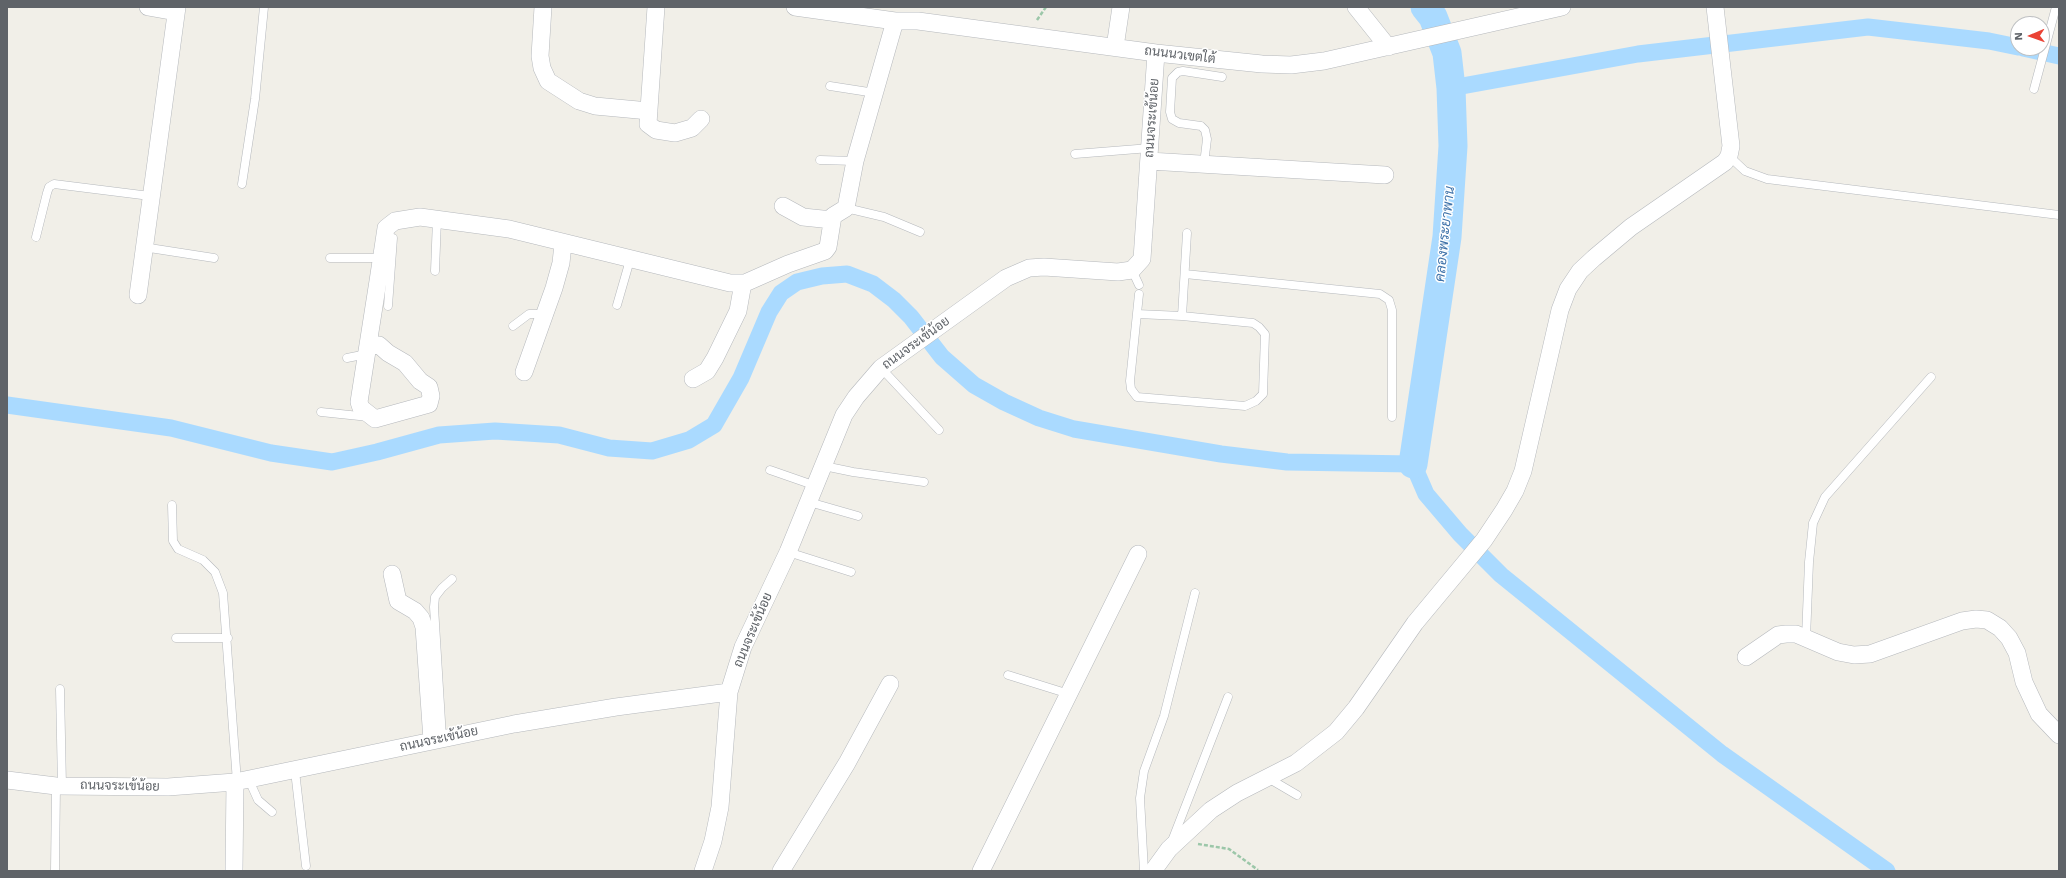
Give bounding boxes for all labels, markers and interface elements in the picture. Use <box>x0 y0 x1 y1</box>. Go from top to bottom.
north arrow <box>2010 16 2050 56</box>
text: N <box>2012 32 2025 41</box>
street label: ถนนนวเขตใต้ <box>1144 43 1216 67</box>
street label: ถนนจระเข้น้อย <box>1141 78 1163 158</box>
water label: คลองพระยาพาน <box>1432 185 1458 283</box>
street label: ถนนจระเข้น้อย <box>879 313 953 373</box>
street label: ถนนจระเข้น้อย <box>730 590 776 670</box>
street label: ถนนจระเข้น้อย <box>398 723 480 755</box>
street label: ถนนจระเข้น้อย <box>80 778 160 794</box>

